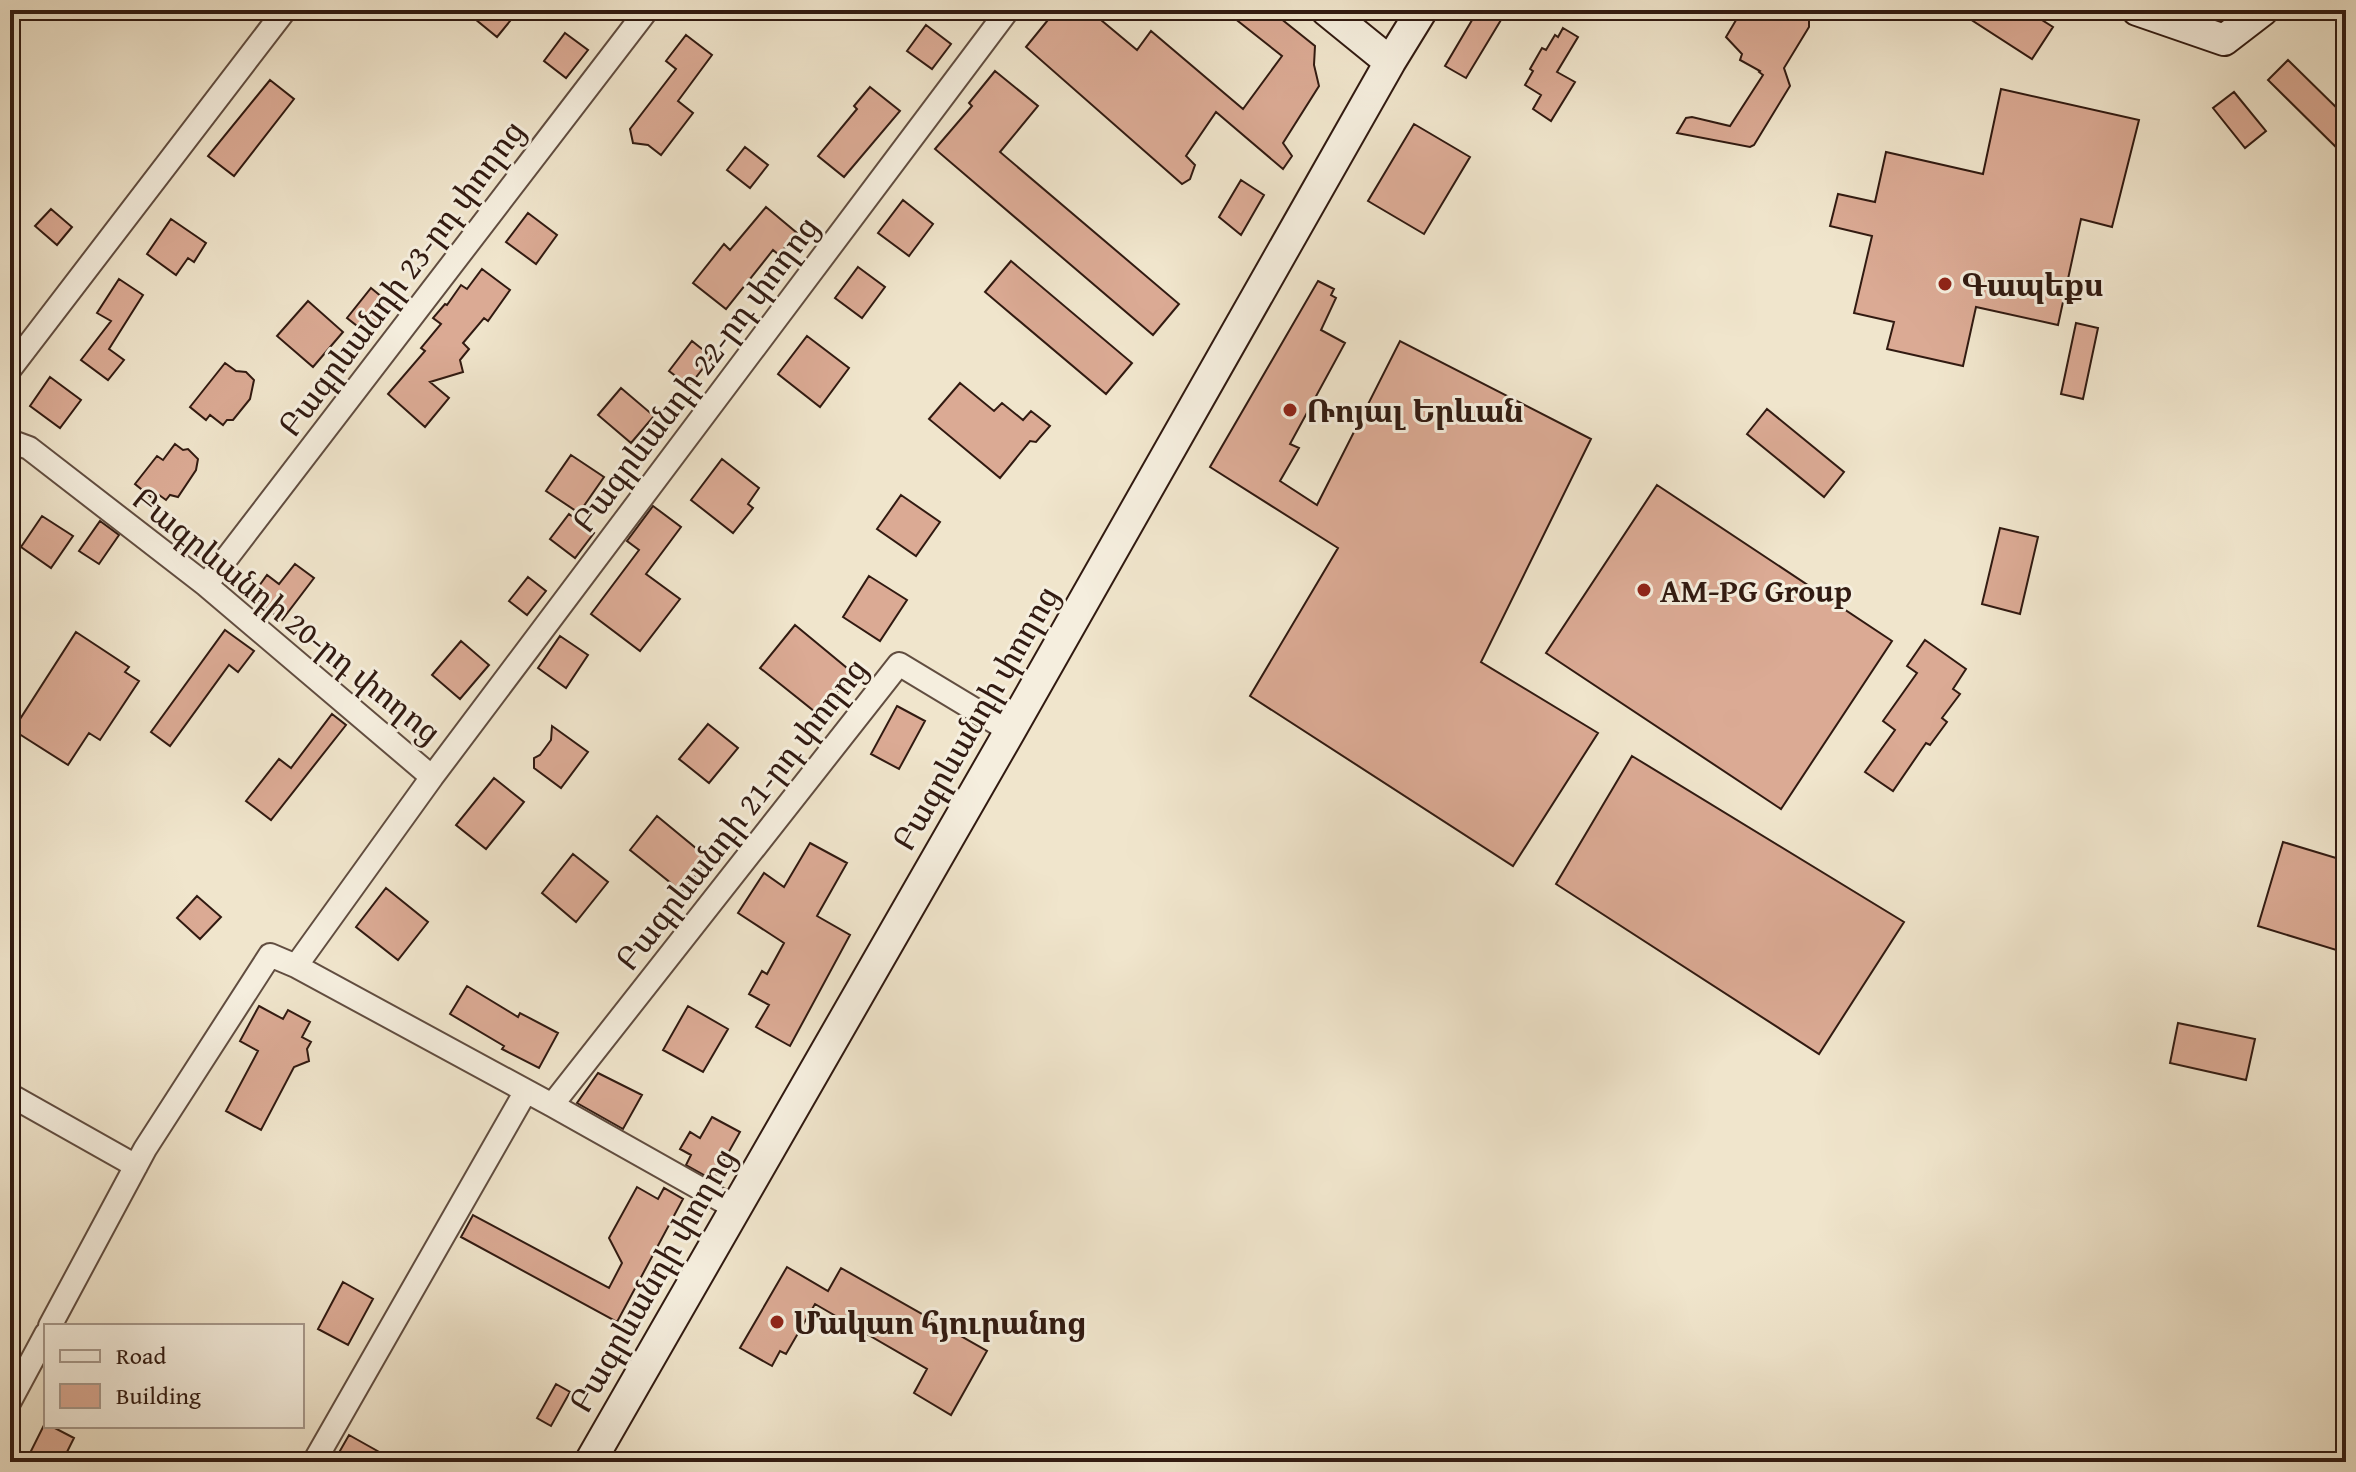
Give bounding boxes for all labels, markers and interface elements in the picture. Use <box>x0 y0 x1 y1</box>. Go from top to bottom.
street label: Բագրևանդի 23-րդ փողոց <box>266 110 536 446</box>
street label: Բագրևանդի 22-րդ փողոց <box>560 206 830 542</box>
place label: Գապեքս <box>1961 261 2103 308</box>
marker: Գապեքս <box>1936 275 1954 293</box>
place label: Ռոյալ Երևան <box>1306 387 1523 434</box>
marker: Ռոյալ Երևան <box>1281 401 1299 419</box>
street label: Բագրևանդի 20-րդ փողոց <box>122 475 452 755</box>
place label: AM-PG Group <box>1660 567 1852 614</box>
street label: Բագրևանդի փողոց <box>880 577 1070 859</box>
marker: AM-PG Group <box>1635 581 1653 599</box>
street label: Բագրևանդի 21-րդ փողոց <box>604 648 878 980</box>
street label: Բագրևանդի փողոց <box>557 1139 747 1421</box>
place label: Մակաո հյուրանոց <box>793 1299 1087 1346</box>
marker: Մակաո հյուրանոց <box>768 1313 786 1331</box>
legend <box>44 1324 304 1428</box>
text: Road <box>116 1338 166 1373</box>
text: Building <box>116 1378 201 1413</box>

